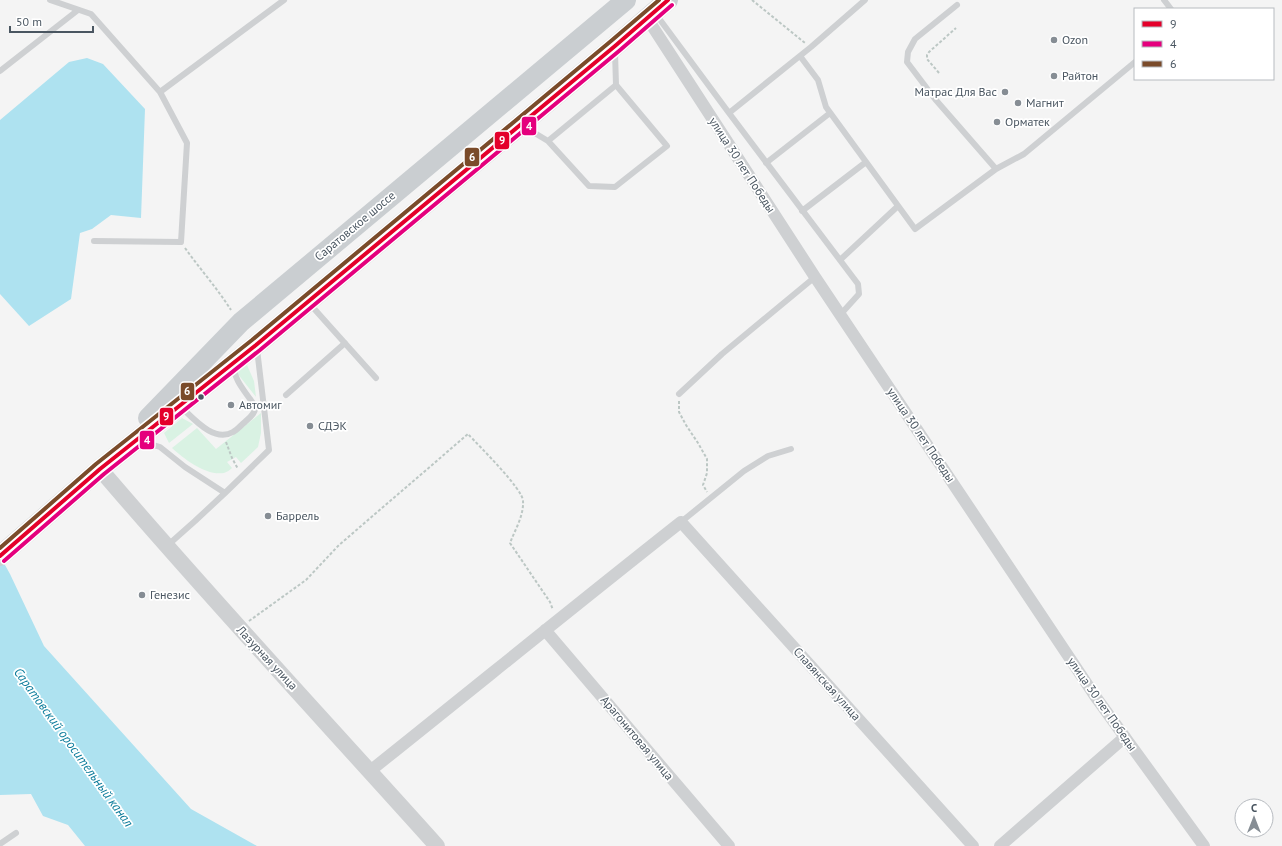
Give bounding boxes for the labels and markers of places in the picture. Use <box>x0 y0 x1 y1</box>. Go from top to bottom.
place label: Ozon <box>1062 32 1088 47</box>
marker: Ozon <box>1049 35 1059 45</box>
place label: Райтон <box>1062 68 1098 83</box>
marker: Райтон <box>1049 71 1059 81</box>
place label: Матрас Для Вас <box>915 84 998 99</box>
marker: Матрас Для Вас <box>1000 87 1010 97</box>
place label: Магнит <box>1026 95 1064 110</box>
marker: Магнит <box>1013 98 1023 108</box>
place label: Орматек <box>1005 114 1050 129</box>
marker: Орматек <box>992 117 1002 127</box>
unlabelled marker <box>196 392 206 402</box>
place label: Автомиг <box>239 397 282 412</box>
marker: Автомиг <box>226 400 236 410</box>
place label: СДЭК <box>318 418 347 433</box>
marker: СДЭК <box>305 421 315 431</box>
place label: Баррель <box>276 508 319 523</box>
marker: Баррель <box>263 511 273 521</box>
place label: Генезис <box>150 587 191 602</box>
marker: Генезис <box>137 590 147 600</box>

